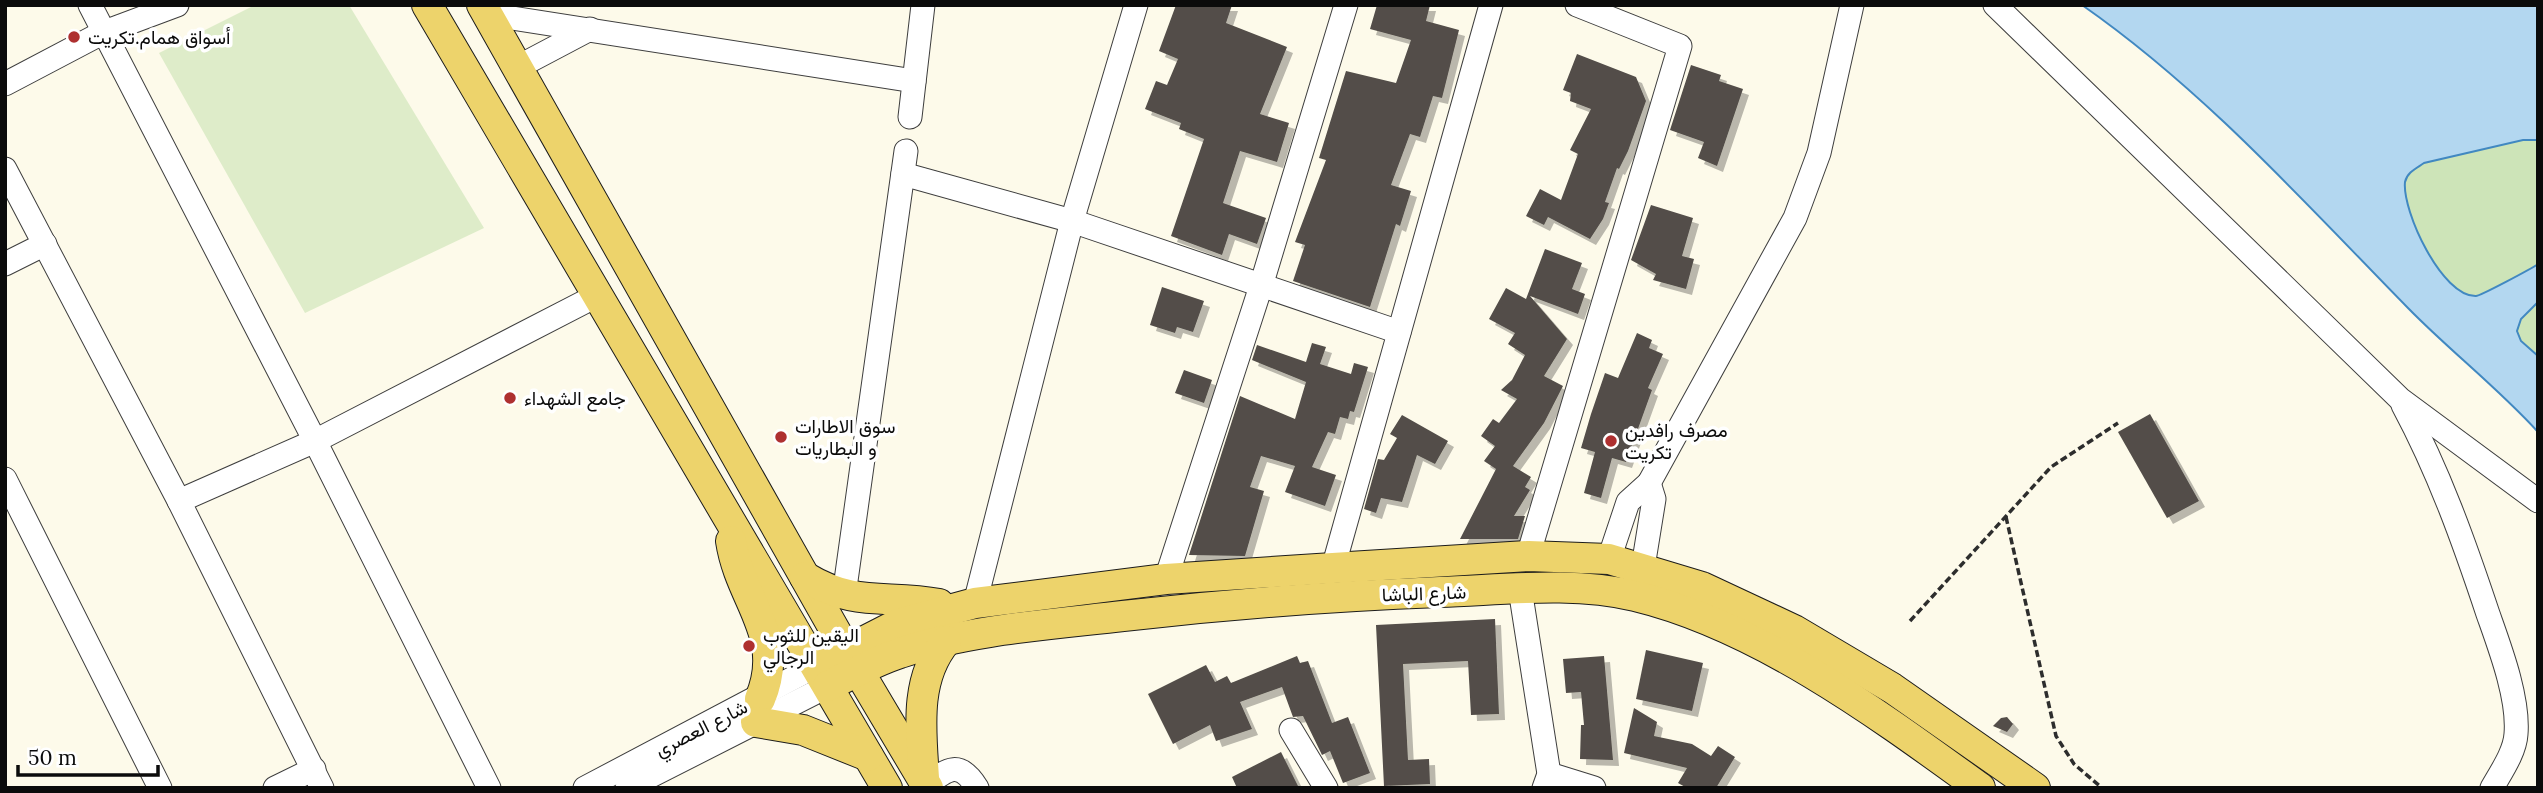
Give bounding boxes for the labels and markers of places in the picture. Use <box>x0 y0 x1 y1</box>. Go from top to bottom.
place label: أسواق همام.تكريت <box>88 25 230 50</box>
marker: أسواق همام.تكريت <box>66 29 82 45</box>
place label: جامع الشهداء <box>524 386 626 412</box>
marker: جامع الشهداء <box>502 390 518 406</box>
place label: سوق الاطارات و البطاريات <box>795 414 895 460</box>
place label: مصرف رافدين تكريت <box>1625 418 1728 464</box>
marker: سوق الاطارات و البطاريات <box>773 429 789 445</box>
marker: مصرف رافدين تكريت <box>1603 433 1619 449</box>
place label: اليقين للثوب الرجالي <box>763 623 859 673</box>
marker: اليقين للثوب الرجالي <box>741 638 757 654</box>

